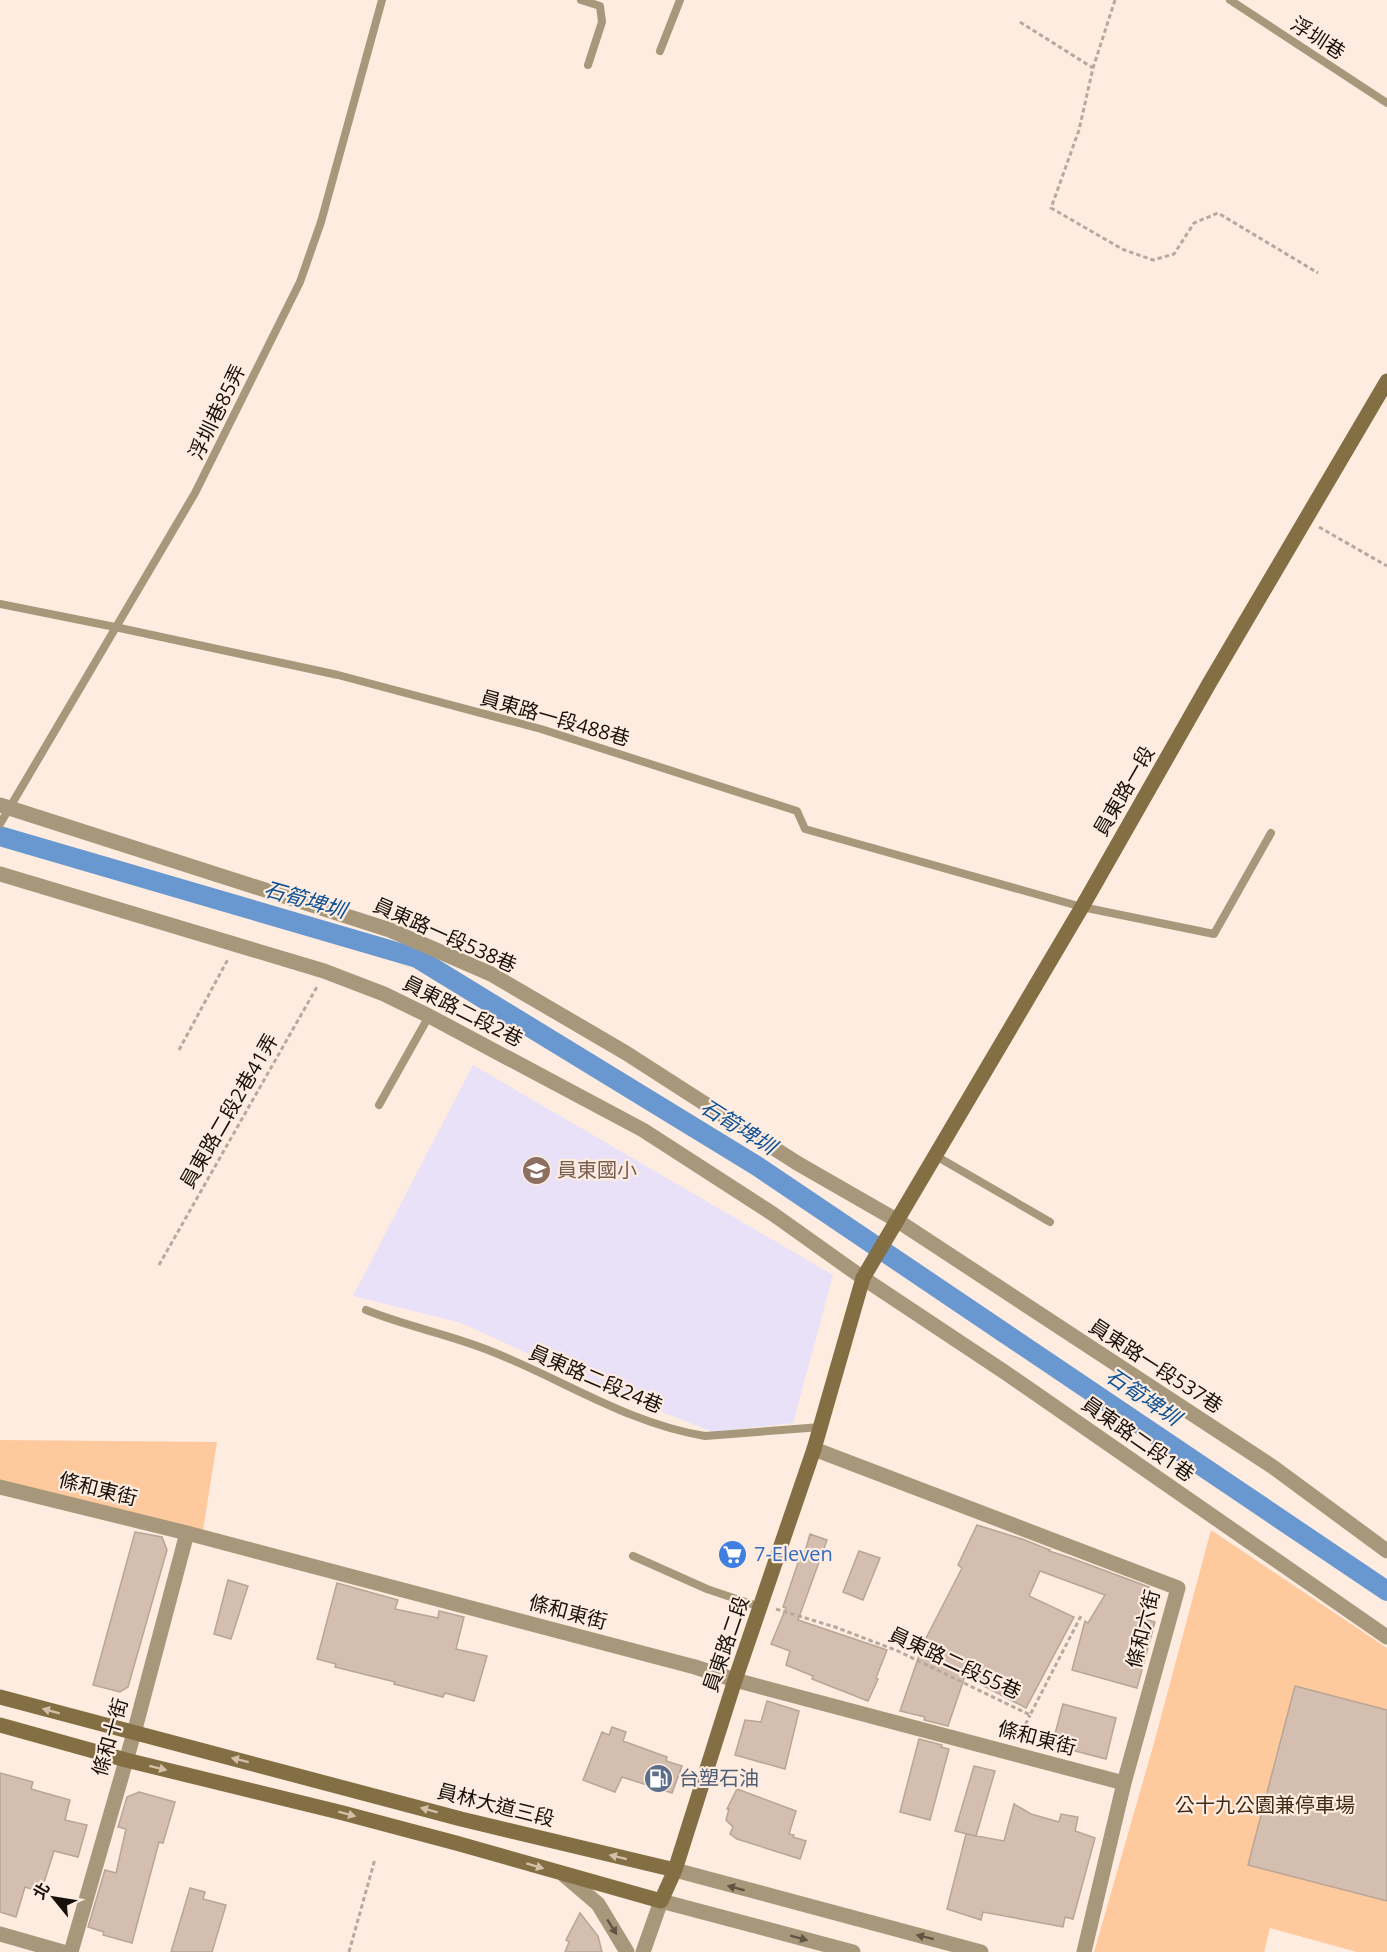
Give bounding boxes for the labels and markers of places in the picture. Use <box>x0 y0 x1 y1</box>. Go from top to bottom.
school or university icon: 員東國小 <box>520 1154 552 1186</box>
place label: 員東國小 <box>557 1156 637 1183</box>
supermarket icon: 7-Eleven <box>717 1538 749 1570</box>
place label: 7-Eleven <box>754 1540 833 1567</box>
fuel station icon: 台塑石油 <box>642 1762 674 1794</box>
place label: 台塑石油 <box>679 1764 759 1791</box>

